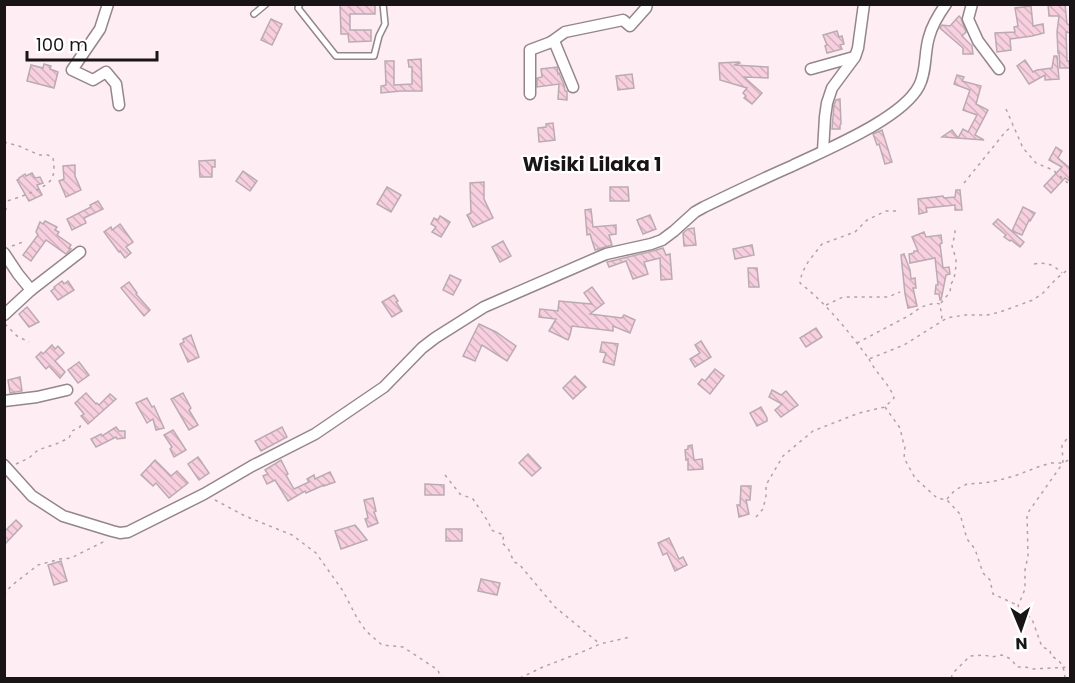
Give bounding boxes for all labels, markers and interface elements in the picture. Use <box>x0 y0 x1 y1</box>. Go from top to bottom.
scale bar <box>27 24 158 62</box>
text: 100 m <box>36 32 88 57</box>
district label: Wisiki Lilaka 1 <box>522 150 662 178</box>
north arrow <box>991 599 1051 659</box>
text: N <box>1015 632 1028 655</box>

